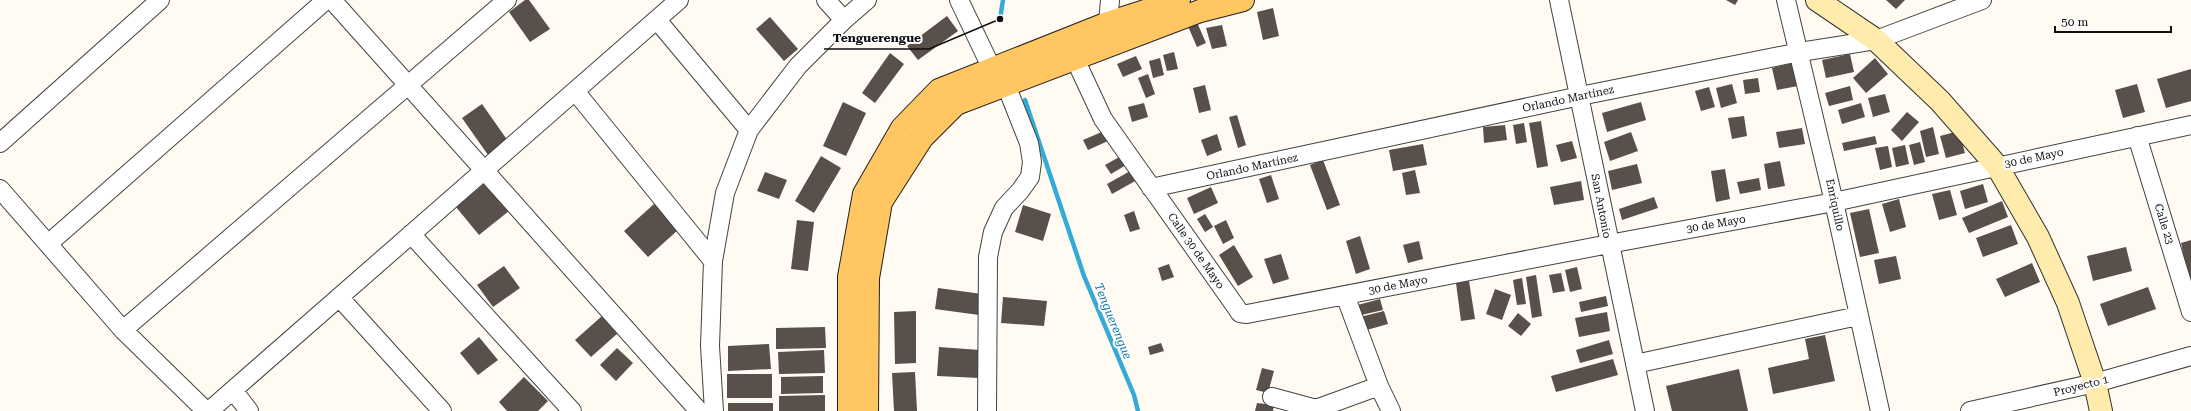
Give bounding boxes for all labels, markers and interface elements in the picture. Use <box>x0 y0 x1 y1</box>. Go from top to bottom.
scale bar <box>2055 8 2171 34</box>
text: 50 m <box>2061 15 2088 29</box>
callout: Tenguerengue <box>824 25 929 49</box>
text: Tenguerengue <box>833 31 921 45</box>
street label: Orlando Martínez <box>1521 83 1615 115</box>
street label: 30 de Mayo <box>2003 145 2065 171</box>
street label: Orlando Martínez <box>1205 151 1299 183</box>
street label: San Antonio <box>1588 173 1614 240</box>
street label: Enriquillo <box>1823 178 1847 233</box>
street label: Calle 23 <box>2152 202 2176 246</box>
street label: Calle 30 de Mayo <box>1165 211 1227 292</box>
street label: 30 de Mayo <box>1685 212 1747 236</box>
street label: 30 de Mayo <box>1367 273 1429 297</box>
water label: Tenguerengue <box>1091 281 1135 361</box>
street label: Proyecto 1 <box>2052 373 2110 399</box>

